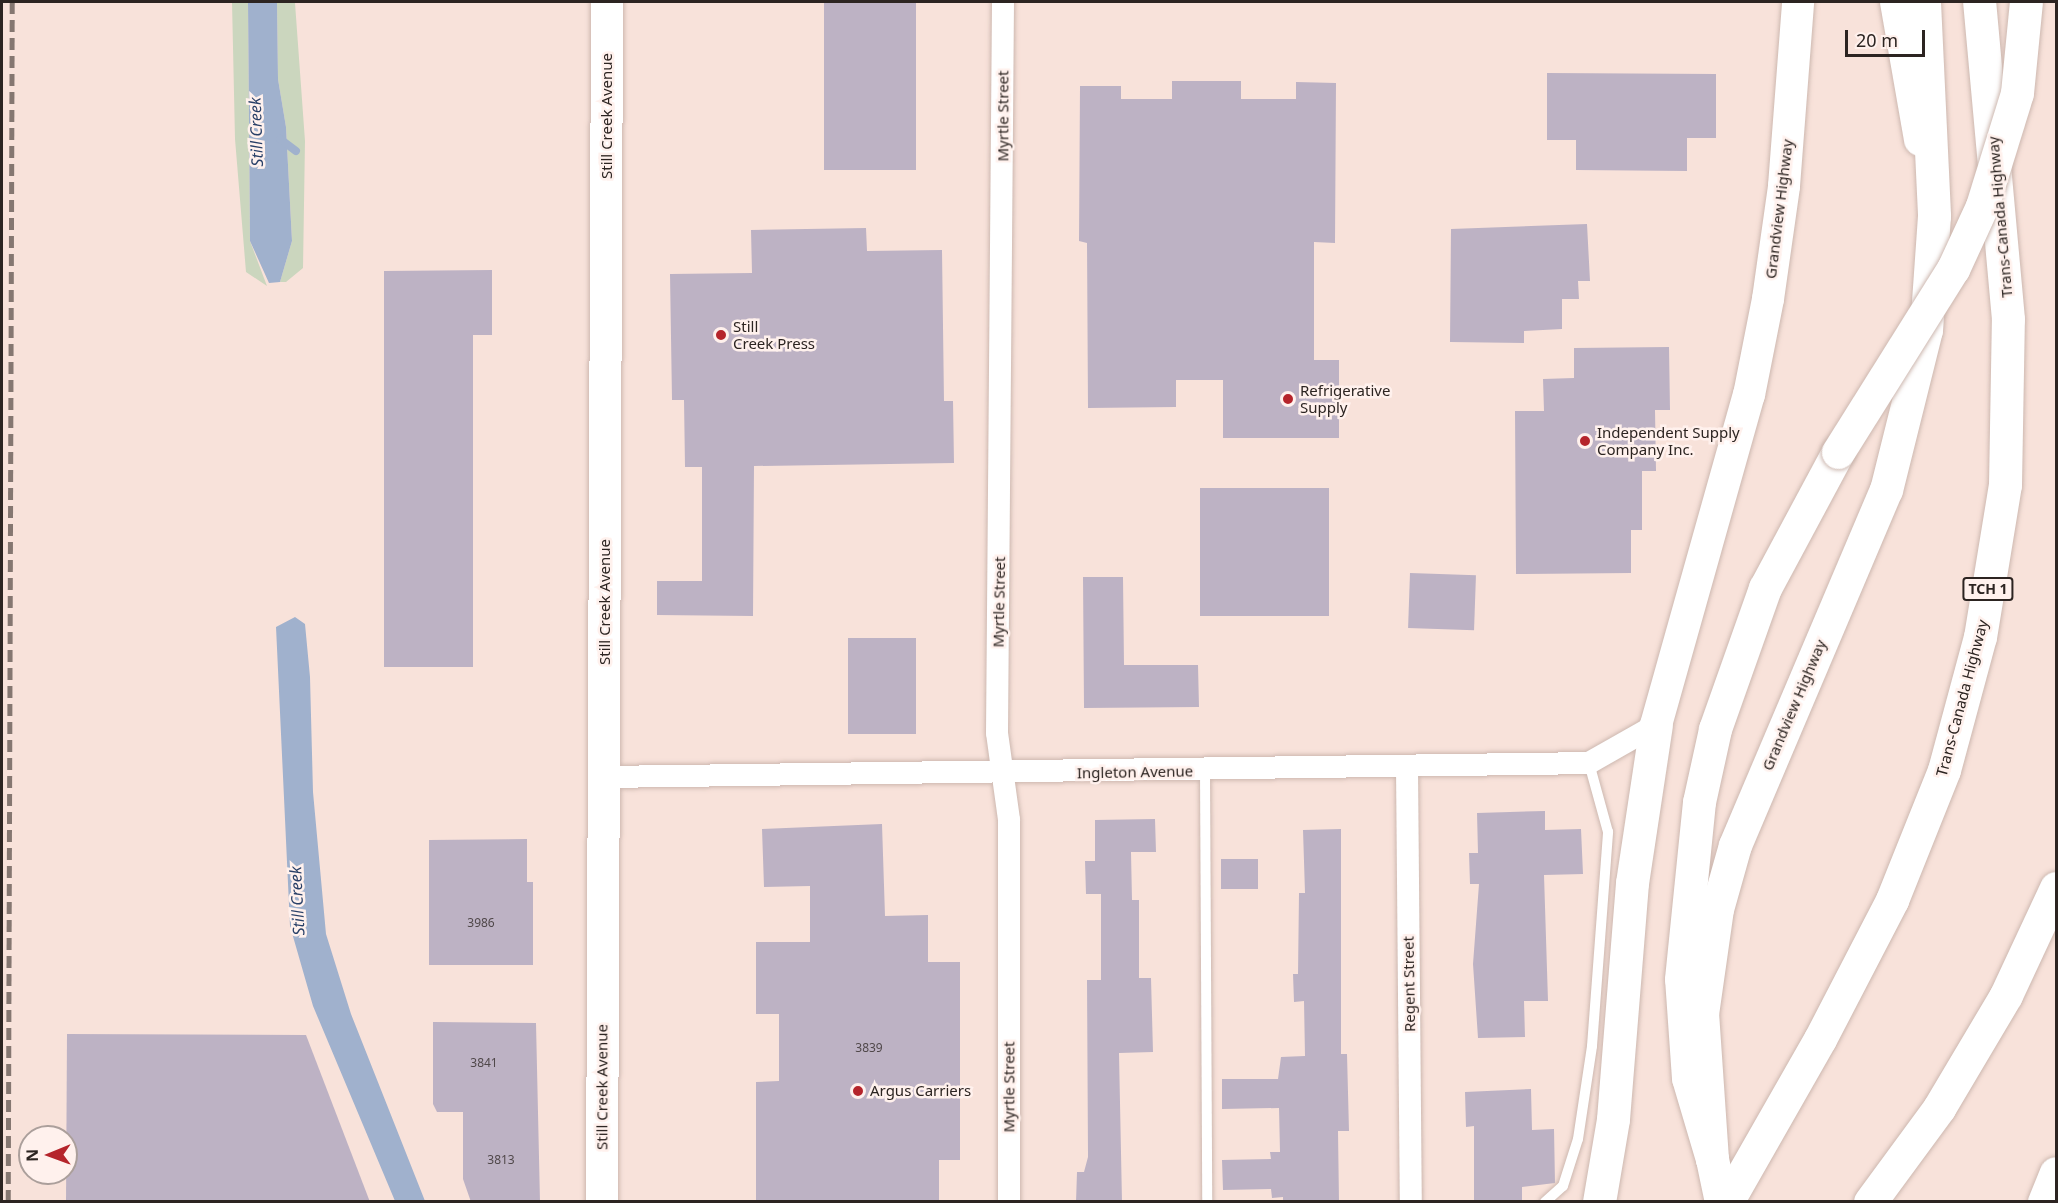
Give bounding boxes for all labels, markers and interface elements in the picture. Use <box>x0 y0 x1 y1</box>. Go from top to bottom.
scale bar <box>1848 18 1928 56</box>
text: 20 m <box>1856 28 1898 52</box>
street label: Still Creek Avenue <box>598 53 616 179</box>
street label: Myrtle Street <box>994 71 1012 161</box>
water label: Still Creek <box>245 97 267 167</box>
street label: Trans-Canada Highway <box>1984 136 2016 298</box>
street label: Grandview Highway <box>1762 138 1796 280</box>
place label: Still Creek Press <box>733 317 815 352</box>
marker: Still Creek Press <box>714 328 728 342</box>
place label: Refrigerative Supply <box>1300 381 1390 416</box>
marker: Refrigerative Supply <box>1281 392 1295 406</box>
place label: Independent Supply Company Inc. <box>1597 423 1740 458</box>
marker: Independent Supply Company Inc. <box>1578 434 1592 448</box>
street label: Still Creek Avenue <box>596 539 614 665</box>
street label: Myrtle Street <box>989 556 1009 648</box>
road number: TCH 1 <box>1961 578 2015 600</box>
street label: Trans-Canada Highway <box>1932 618 1992 778</box>
street label: Grandview Highway <box>1758 637 1830 773</box>
street label: Ingleton Avenue <box>1077 762 1193 782</box>
water label: Still Creek <box>286 866 308 936</box>
house number: 3986 <box>467 916 495 930</box>
street label: Regent Street <box>1399 936 1419 1032</box>
street label: Still Creek Avenue <box>593 1024 611 1150</box>
house number: 3839 <box>855 1041 883 1055</box>
street label: Myrtle Street <box>1000 1042 1018 1132</box>
house number: 3841 <box>470 1056 498 1070</box>
place label: Argus Carriers <box>870 1082 971 1100</box>
marker: Argus Carriers <box>851 1084 865 1098</box>
north arrow <box>18 1125 78 1185</box>
text: N <box>21 1149 43 1162</box>
house number: 3813 <box>487 1153 515 1167</box>

